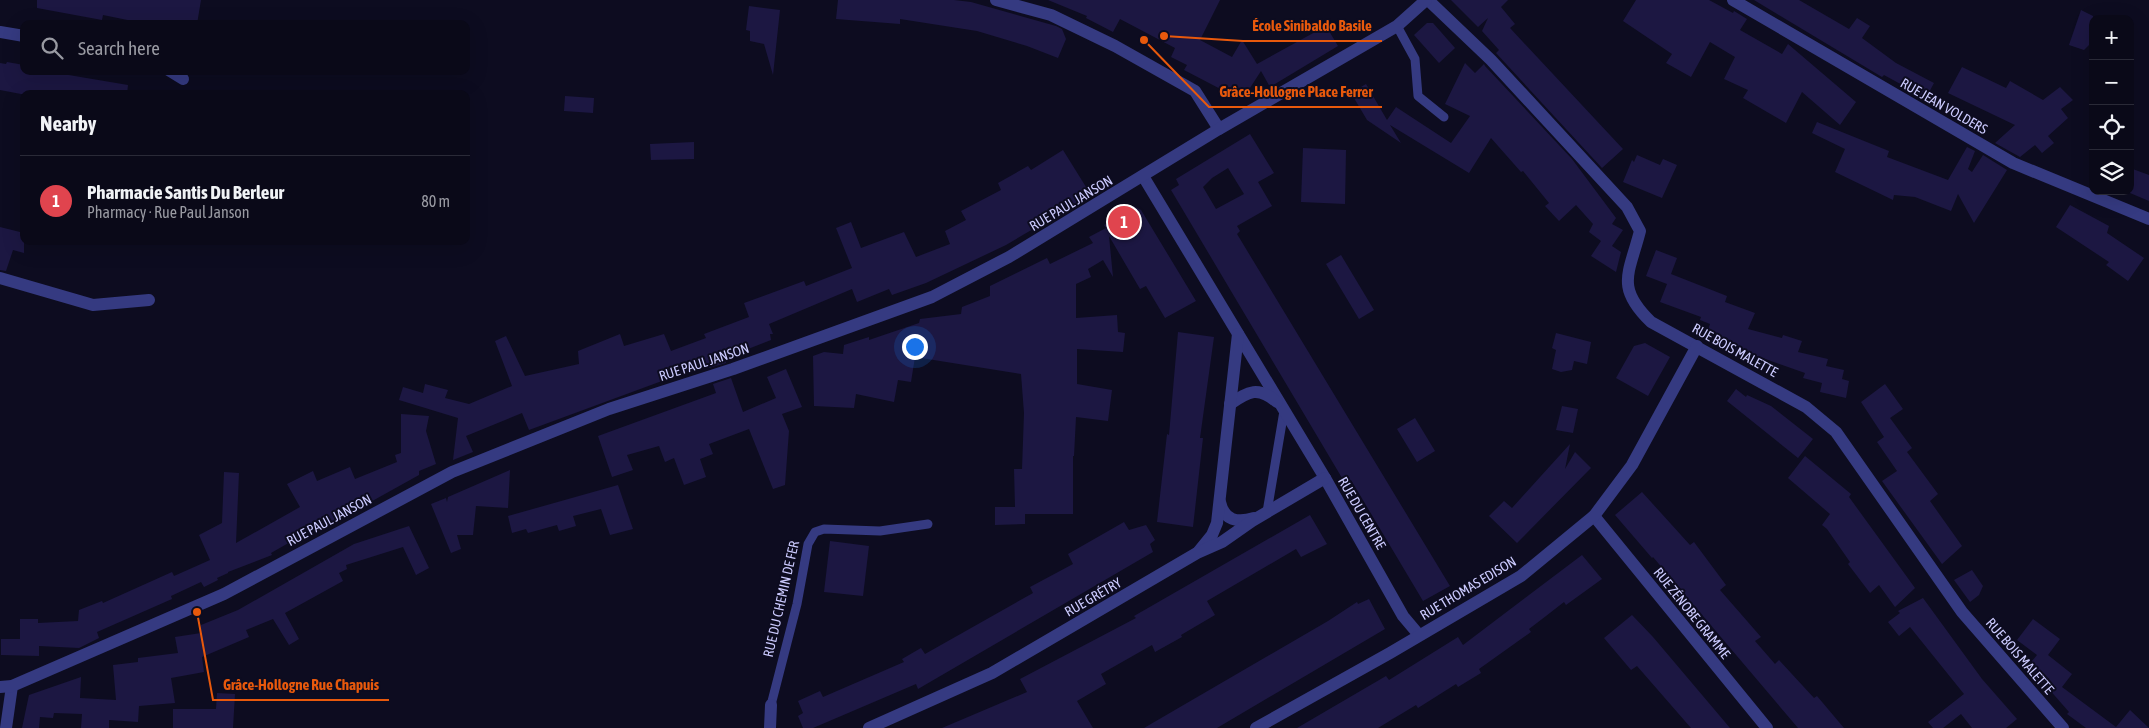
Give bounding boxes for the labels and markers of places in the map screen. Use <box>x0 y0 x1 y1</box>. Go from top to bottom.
callout: École Sinibaldo Basile <box>1243 11 1382 41</box>
callout: Grâce-Hollogne Place Ferrer <box>1209 77 1382 107</box>
pin: 1 <box>1108 203 1140 241</box>
callout: Grâce-Hollogne Rue Chapuis <box>213 670 389 700</box>

